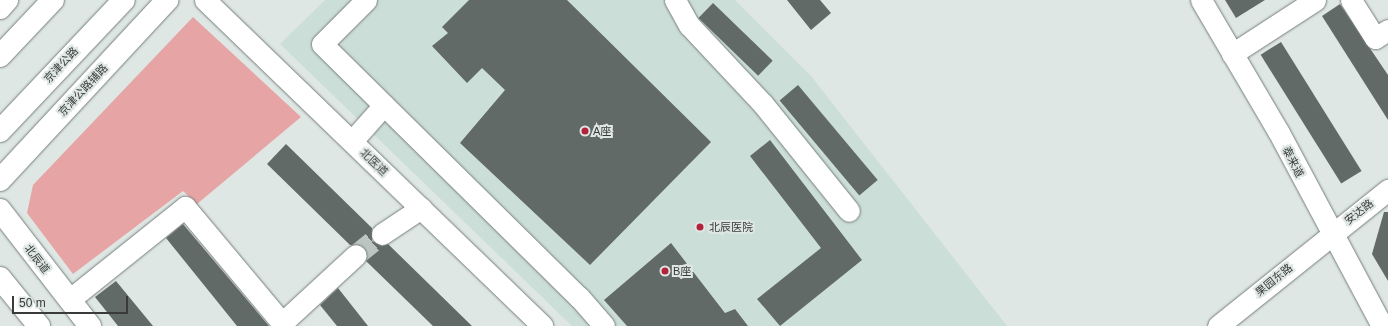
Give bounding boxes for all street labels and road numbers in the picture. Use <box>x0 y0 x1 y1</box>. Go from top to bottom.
street label: 京津公路 <box>41 44 81 86</box>
street label: 京津公路辅路 <box>56 61 110 119</box>
street label: 泰来道 <box>1280 144 1306 180</box>
street label: 北医道 <box>358 146 390 178</box>
street label: 安达路 <box>1342 197 1376 227</box>
street label: 北辰道 <box>22 242 52 276</box>
street label: 果园东路 <box>1253 261 1295 299</box>

